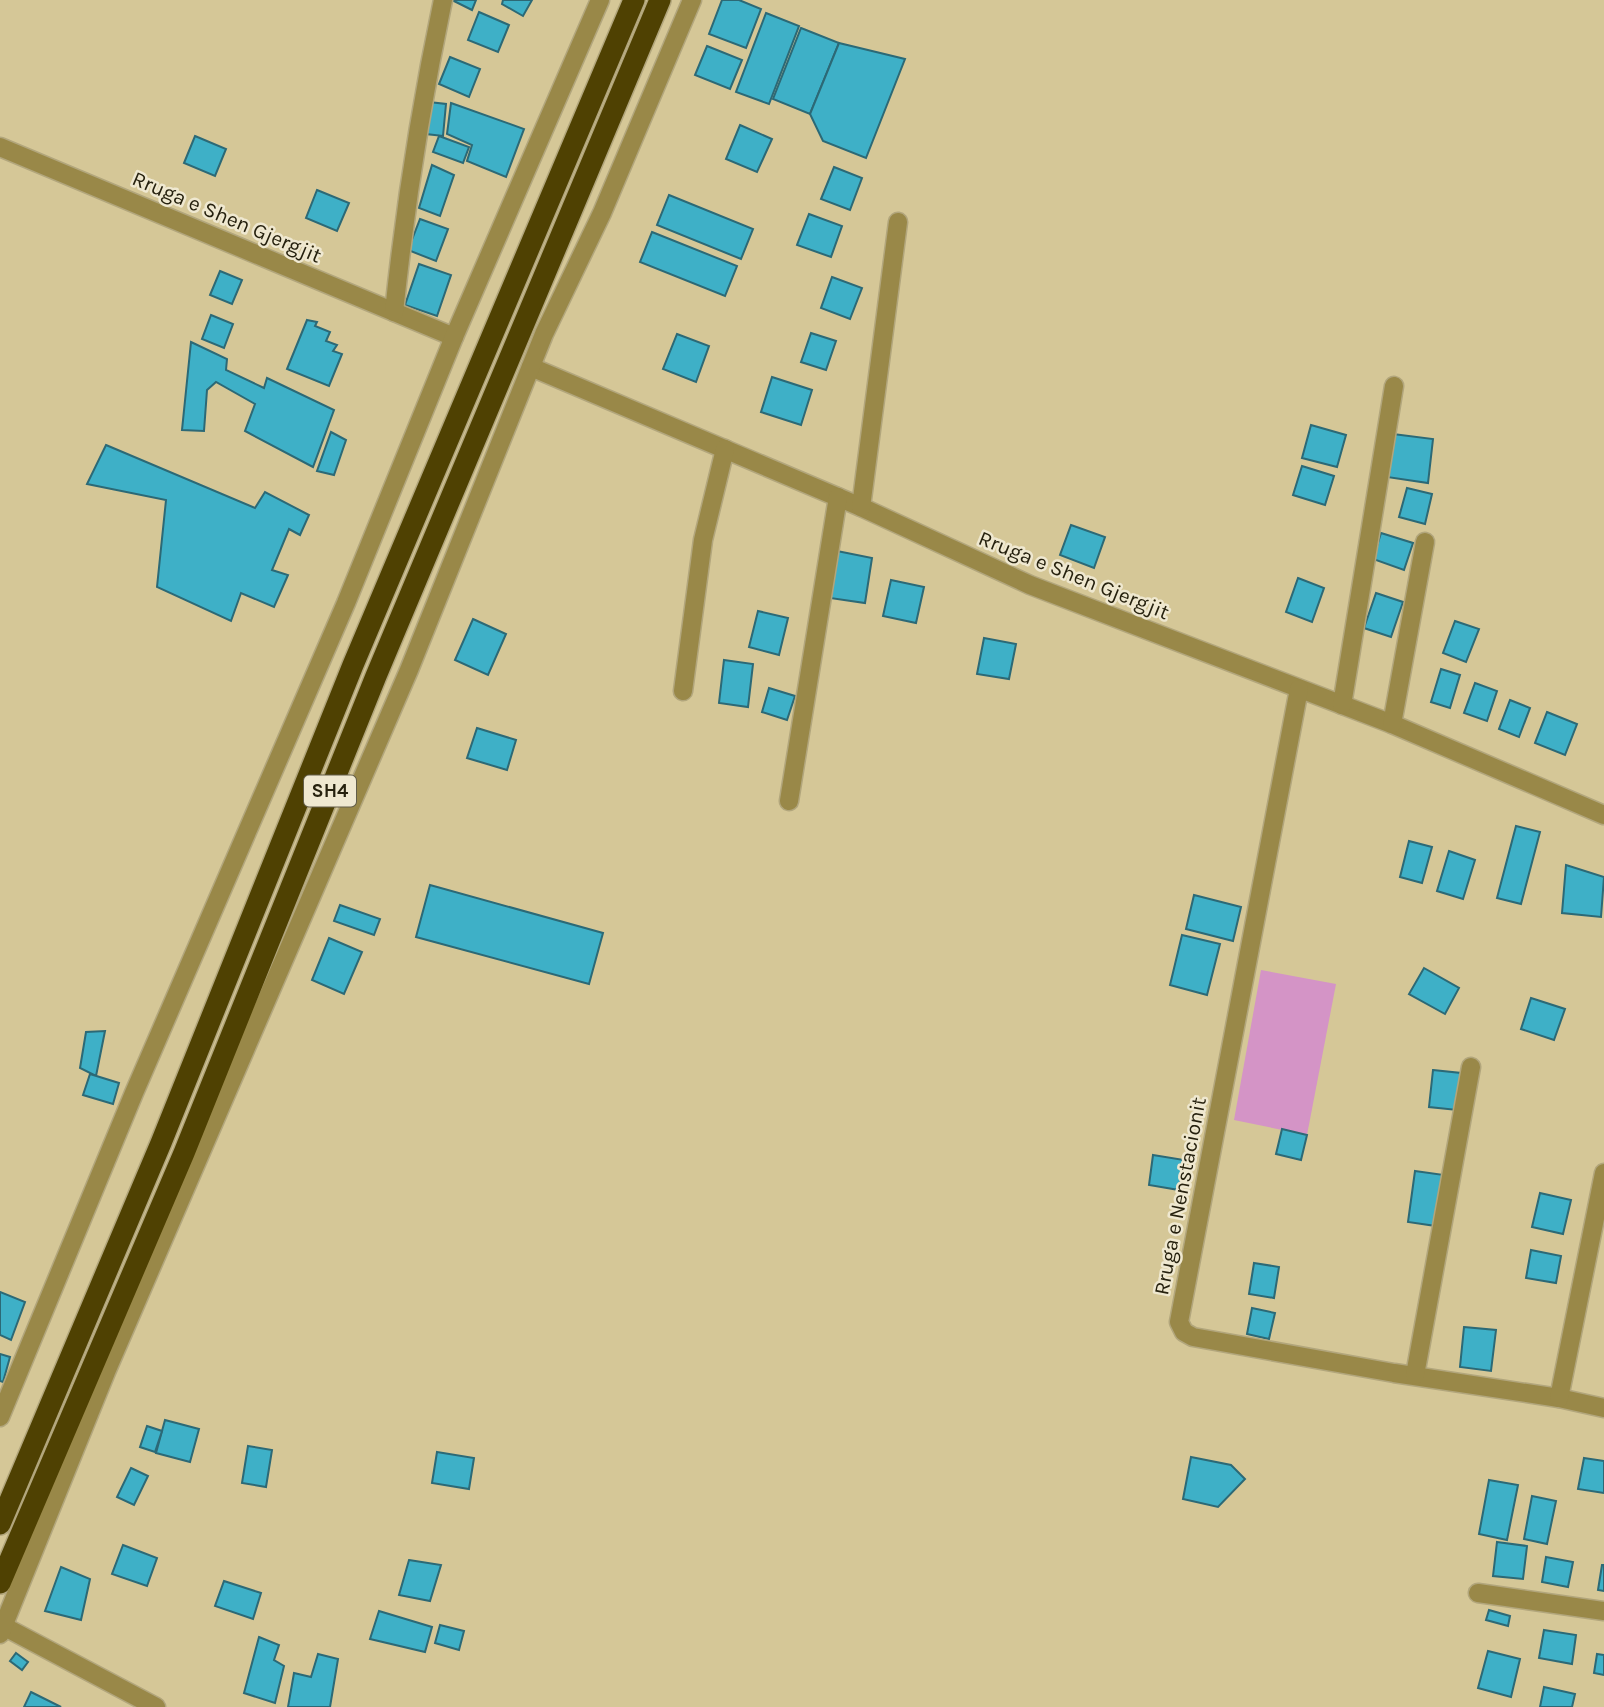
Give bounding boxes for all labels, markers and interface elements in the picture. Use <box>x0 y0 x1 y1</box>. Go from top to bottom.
street label: Rruga e Shen Gjergjit <box>129 166 325 268</box>
street label: Rruga e Shen Gjergjit <box>975 526 1173 624</box>
road number: SH4 <box>304 776 356 806</box>
street label: Rruga e Nenstacionit <box>1149 1095 1211 1297</box>

